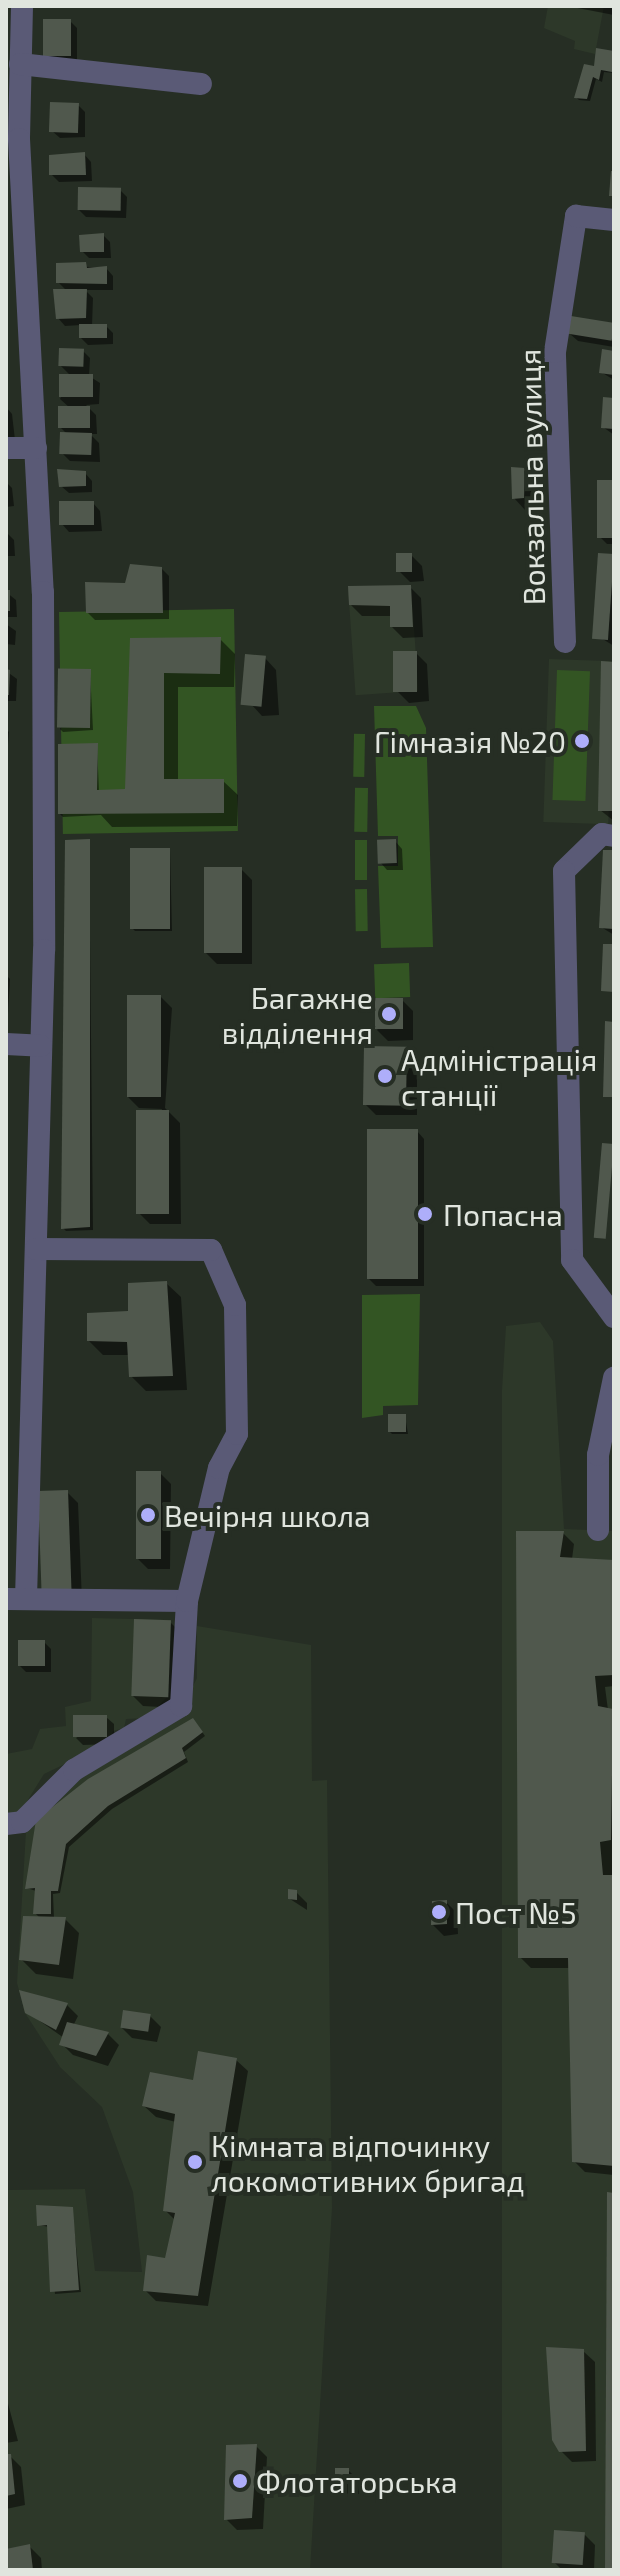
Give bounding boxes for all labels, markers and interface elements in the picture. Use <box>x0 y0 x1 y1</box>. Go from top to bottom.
street label: Вокзальна вулиця <box>511 349 551 605</box>
place label: Гімназія №20 <box>374 723 566 759</box>
marker: Гімназія №20 <box>573 732 591 750</box>
place label: Багажне відділення <box>222 979 373 1050</box>
marker: Багажне відділення <box>380 1005 398 1023</box>
place label: Адміністрація станції <box>401 1041 597 1112</box>
marker: Адміністрація станції <box>376 1067 394 1085</box>
place label: Попасна <box>443 1196 563 1232</box>
marker: Попасна <box>414 1203 436 1225</box>
place label: Вечірня школа <box>164 1497 371 1533</box>
marker: Вечірня школа <box>139 1506 157 1524</box>
place label: Пост №5 <box>455 1894 576 1930</box>
marker: Пост №5 <box>430 1903 448 1921</box>
place label: Кімната відпочинку локомотивних бригад <box>211 2127 524 2198</box>
marker: Кімната відпочинку локомотивних бригад <box>186 2153 204 2171</box>
place label: Флотаторська <box>256 2463 458 2499</box>
marker: Флотаторська <box>231 2472 249 2490</box>

